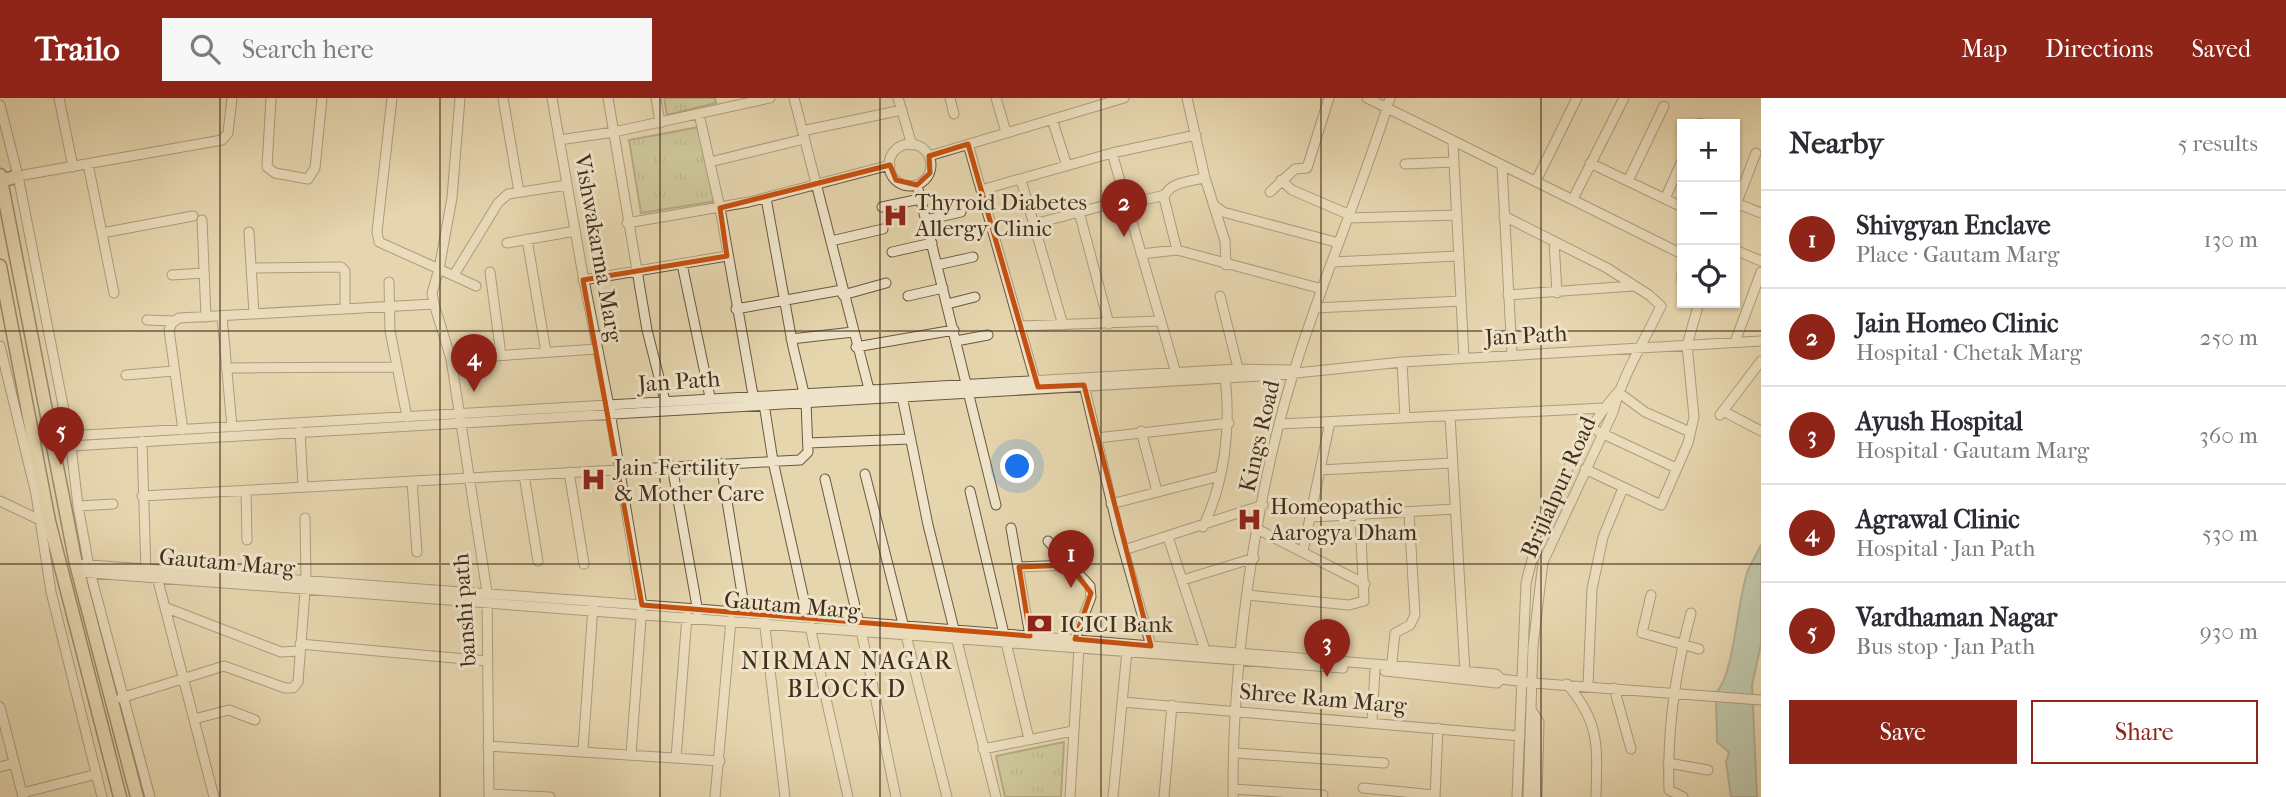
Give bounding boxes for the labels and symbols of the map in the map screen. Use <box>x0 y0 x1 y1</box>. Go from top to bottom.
street label: Vishwakarma Marg <box>568 151 628 345</box>
pin: 2 <box>1101 179 1147 237</box>
place label: Thyroid Diabetes Allergy Clinic <box>914 189 1087 242</box>
hospital icon: Thyroid Diabetes Allergy Clinic <box>881 201 909 229</box>
street label: Jan Path <box>1482 320 1568 351</box>
pin: 4 <box>451 334 497 392</box>
street label: Jan Path <box>635 365 721 398</box>
street label: Kings Road <box>1234 377 1286 495</box>
pin: 5 <box>38 407 84 465</box>
street label: Brijlalpur Road <box>1515 412 1602 562</box>
your location <box>1000 449 1034 483</box>
place label: Jain Fertility & Mother Care <box>612 454 764 507</box>
hospital icon: Jain Fertility & Mother Care <box>580 466 608 494</box>
place label: Homeopathic Aarogya Dham <box>1269 493 1417 546</box>
hospital icon: Homeopathic Aarogya Dham <box>1236 505 1264 533</box>
pin: 1 <box>1048 530 1094 588</box>
street label: Gautam Marg <box>158 543 297 582</box>
street label: banshi path <box>447 552 482 668</box>
street label: Gautam Marg <box>723 586 862 625</box>
bank icon: ICICI Bank <box>1026 610 1054 638</box>
place label: ICICI Bank <box>1060 611 1174 638</box>
pin: 3 <box>1304 619 1350 677</box>
district label: NIRMAN NAGAR BLOCK D <box>741 647 953 703</box>
street label: Shree Ram Marg <box>1238 678 1408 719</box>

